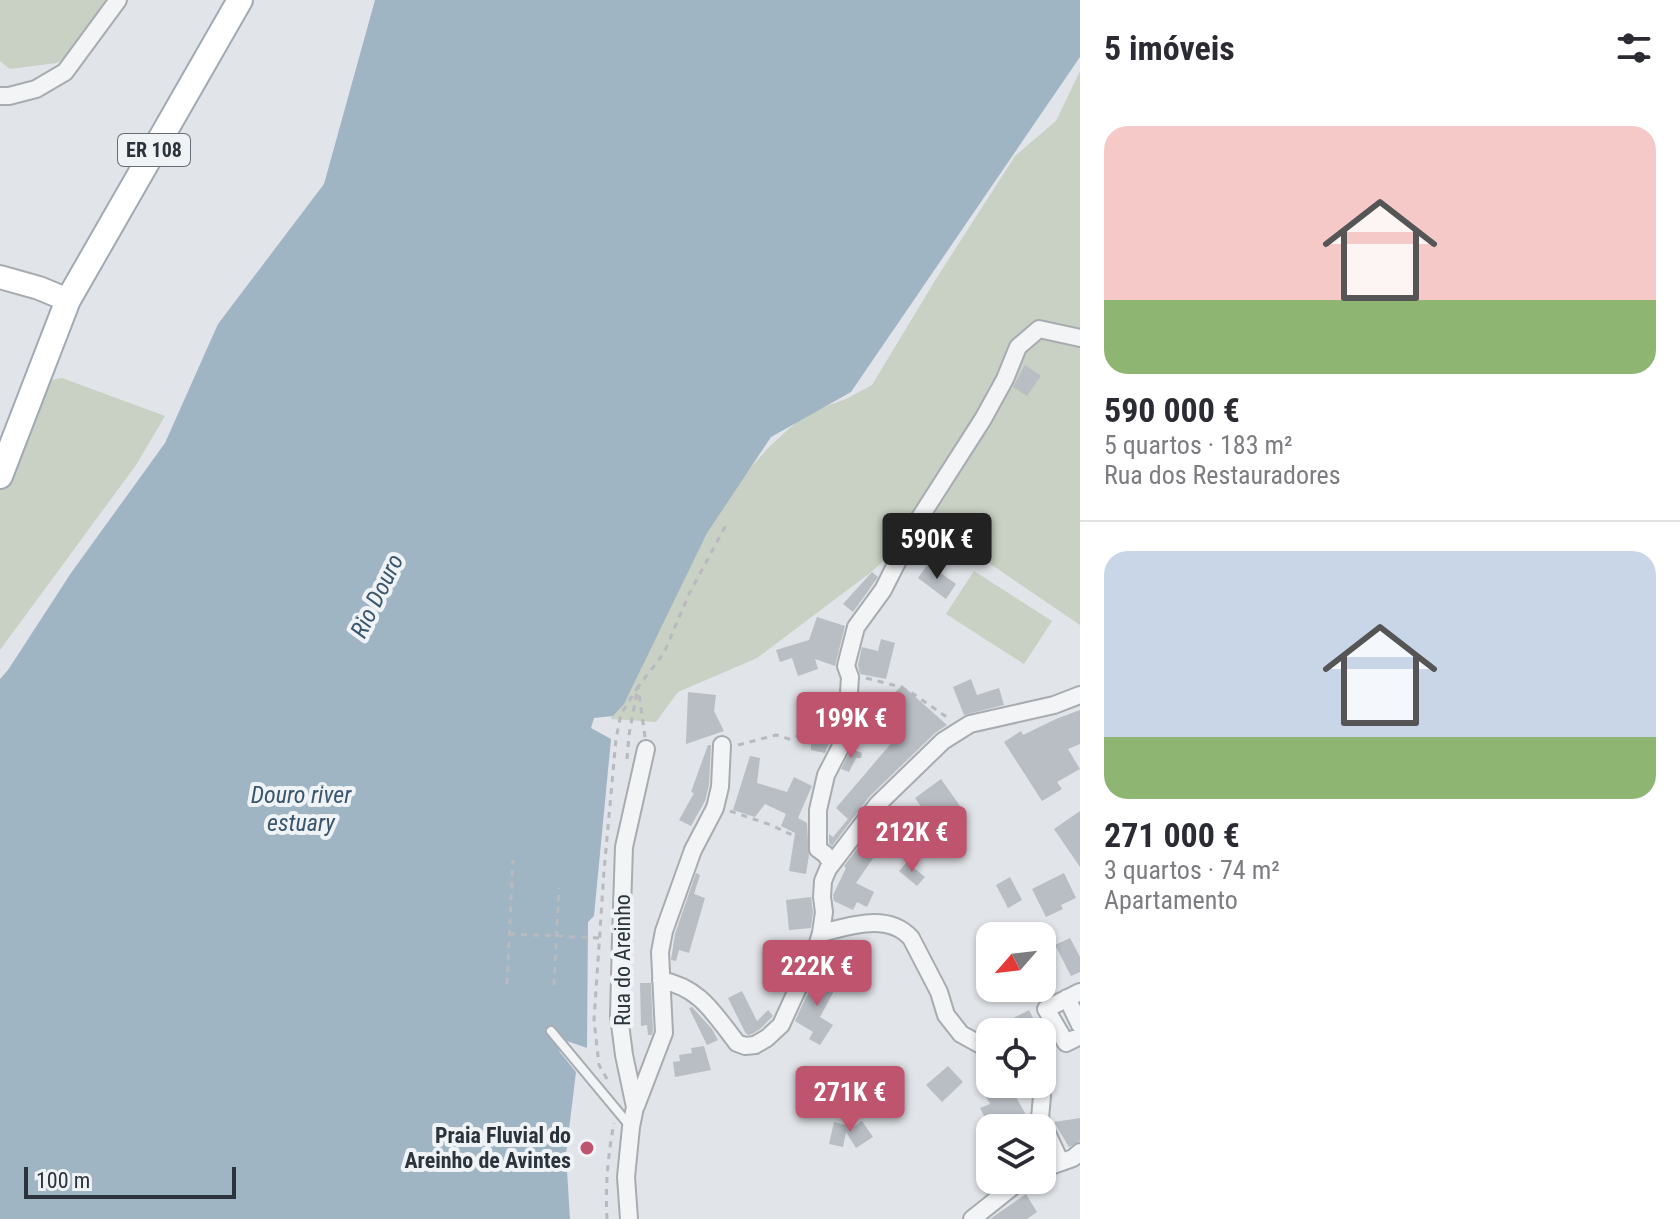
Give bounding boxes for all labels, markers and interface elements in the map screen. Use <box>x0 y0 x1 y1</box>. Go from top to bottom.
icon: filters <box>1612 26 1656 70</box>
text: 5 imóveis <box>1104 28 1235 68</box>
road number: ER 108 <box>118 134 190 166</box>
icon: home <box>1308 178 1452 322</box>
text: 590 000 € <box>1104 390 1240 430</box>
text: 5 quartos · 183 m² <box>1104 430 1293 460</box>
text: Rua dos Restauradores <box>1104 460 1341 490</box>
pin: 590K € <box>872 513 1002 581</box>
text: 590K € <box>901 524 973 554</box>
water label: Rio Douro <box>345 550 409 642</box>
icon: home <box>1308 603 1452 747</box>
pin: 199K € <box>786 692 916 760</box>
text: 199K € <box>815 703 887 733</box>
water label: Douro river estuary <box>251 781 352 837</box>
pin: 212K € <box>847 806 977 874</box>
text: 271 000 € <box>1104 815 1240 855</box>
text: 212K € <box>876 817 948 847</box>
text: 3 quartos · 74 m² <box>1104 855 1280 885</box>
text: Apartamento <box>1104 885 1238 915</box>
street label: Rua do Areinho <box>610 894 635 1026</box>
north arrow <box>976 922 1056 1002</box>
map controls <box>976 922 1056 1194</box>
pin: 222K € <box>752 940 882 1008</box>
text: 222K € <box>781 951 853 981</box>
button: locate <box>976 1018 1056 1098</box>
pin: 271K € <box>785 1066 915 1134</box>
text: 271K € <box>814 1077 886 1107</box>
button: layers <box>976 1114 1056 1194</box>
place label: Praia Fluvial do Areinho de Avintes <box>404 1123 571 1173</box>
marker: Praia Fluvial do Areinho de Avintes <box>578 1139 596 1157</box>
scale bar <box>24 1163 236 1199</box>
text: 100 m <box>36 1168 90 1193</box>

